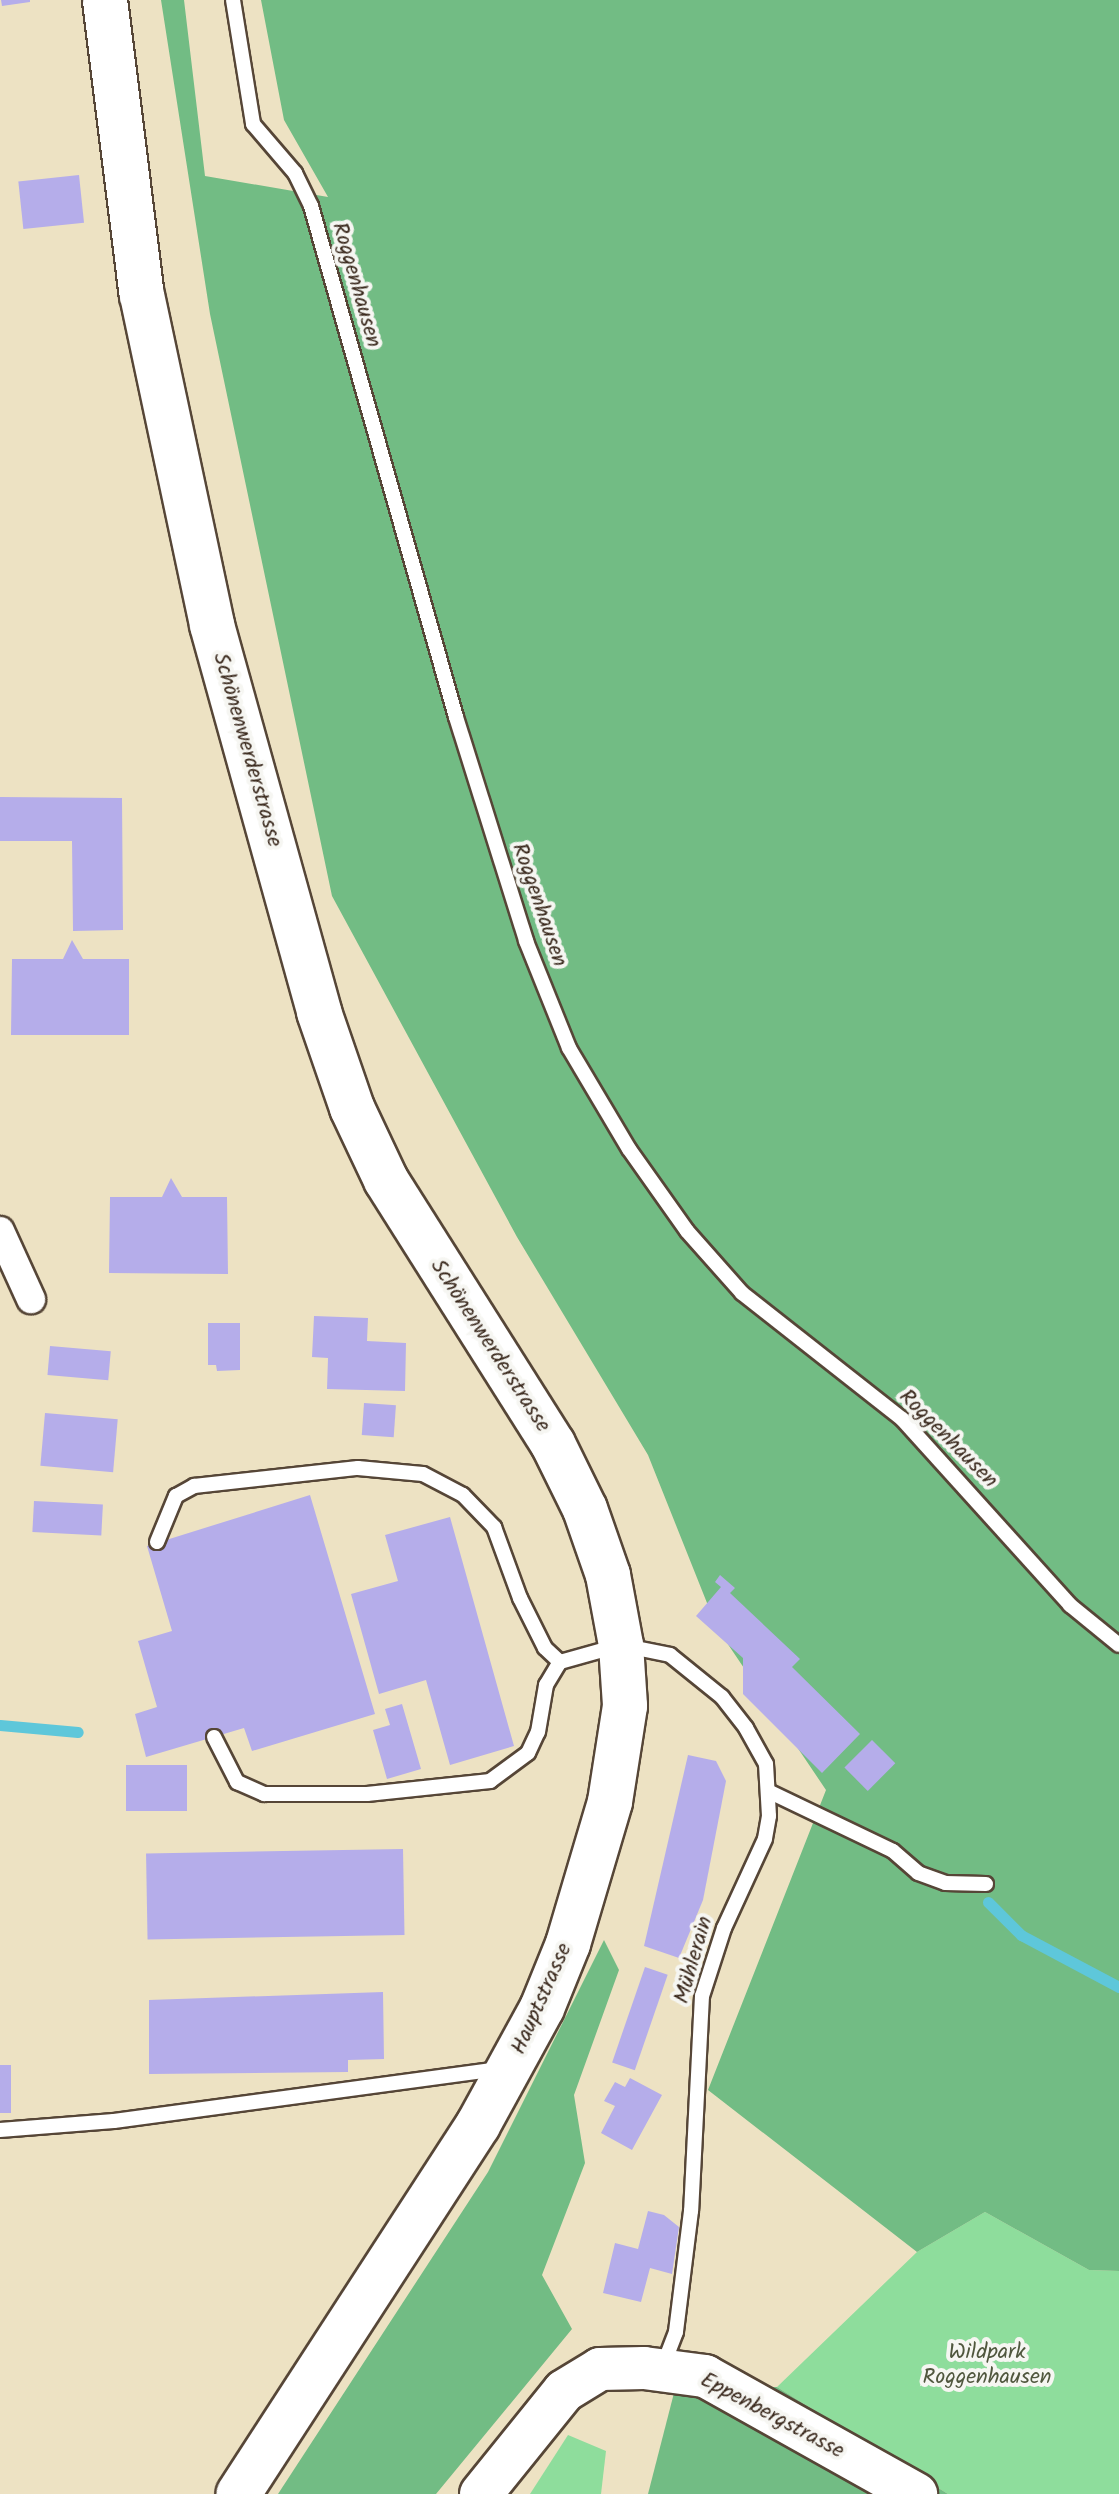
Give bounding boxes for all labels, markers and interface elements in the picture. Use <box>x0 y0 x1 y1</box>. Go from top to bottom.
street label: Roggenhausen <box>326 219 386 351</box>
street label: Schönenwerderstrasse <box>207 650 287 850</box>
street label: Roggenhausen <box>506 840 572 970</box>
street label: Schönenwerderstrasse <box>424 1255 556 1437</box>
street label: Roggenhausen <box>893 1384 1003 1494</box>
street label: Mühlerain <box>669 1913 719 2007</box>
street label: Hauptstrasse <box>506 1939 578 2059</box>
park label: Wildpark Roggenhausen <box>922 2339 1052 2390</box>
street label: Eppenbergstrasse <box>696 2367 848 2465</box>

